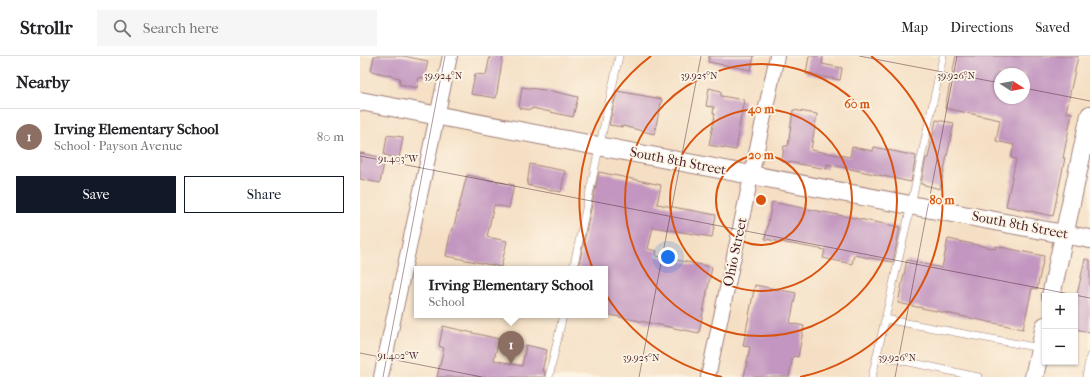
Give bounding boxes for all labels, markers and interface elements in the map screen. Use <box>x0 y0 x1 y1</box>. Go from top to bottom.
search box <box>97 10 377 46</box>
text: Strollr <box>20 17 73 39</box>
icon: search <box>111 17 133 39</box>
text: Search here <box>143 19 219 37</box>
text: Map <box>901 19 928 36</box>
text: Directions <box>950 19 1013 36</box>
text: Saved <box>1035 19 1070 36</box>
north arrow <box>994 68 1030 104</box>
text: 39.924°N <box>424 70 463 82</box>
text: 39.925°N <box>680 70 718 82</box>
text: 39.926°N <box>937 70 975 82</box>
text: Nearby <box>16 72 70 92</box>
text: 60 m <box>844 97 871 111</box>
text: 40 m <box>747 102 775 117</box>
text: Irving Elementary School <box>54 120 219 138</box>
text: 1 <box>27 129 31 144</box>
text: 80 m <box>317 129 344 144</box>
text: School · Payson Avenue <box>54 138 183 153</box>
street label: South 8th Street <box>628 143 728 179</box>
text: 20 m <box>748 148 775 162</box>
text: 91.403°W <box>378 153 419 165</box>
button: Save <box>16 176 176 213</box>
button: Share <box>184 176 344 213</box>
centre of rings <box>754 193 768 207</box>
text: 80 m <box>929 193 956 207</box>
street label: South 8th Street <box>970 207 1070 243</box>
street label: Ohio Street <box>719 216 751 288</box>
your location <box>658 247 678 267</box>
popup <box>414 266 608 318</box>
text: Irving Elementary School <box>429 276 593 294</box>
map controls <box>1042 293 1078 365</box>
button: + <box>1042 293 1078 329</box>
text: School <box>429 294 465 309</box>
button: − <box>1042 329 1078 365</box>
pin: 1 <box>498 331 524 364</box>
text: 91.402°W <box>377 350 420 362</box>
text: 39.925°N <box>622 352 660 364</box>
text: 39.926°N <box>878 352 916 364</box>

